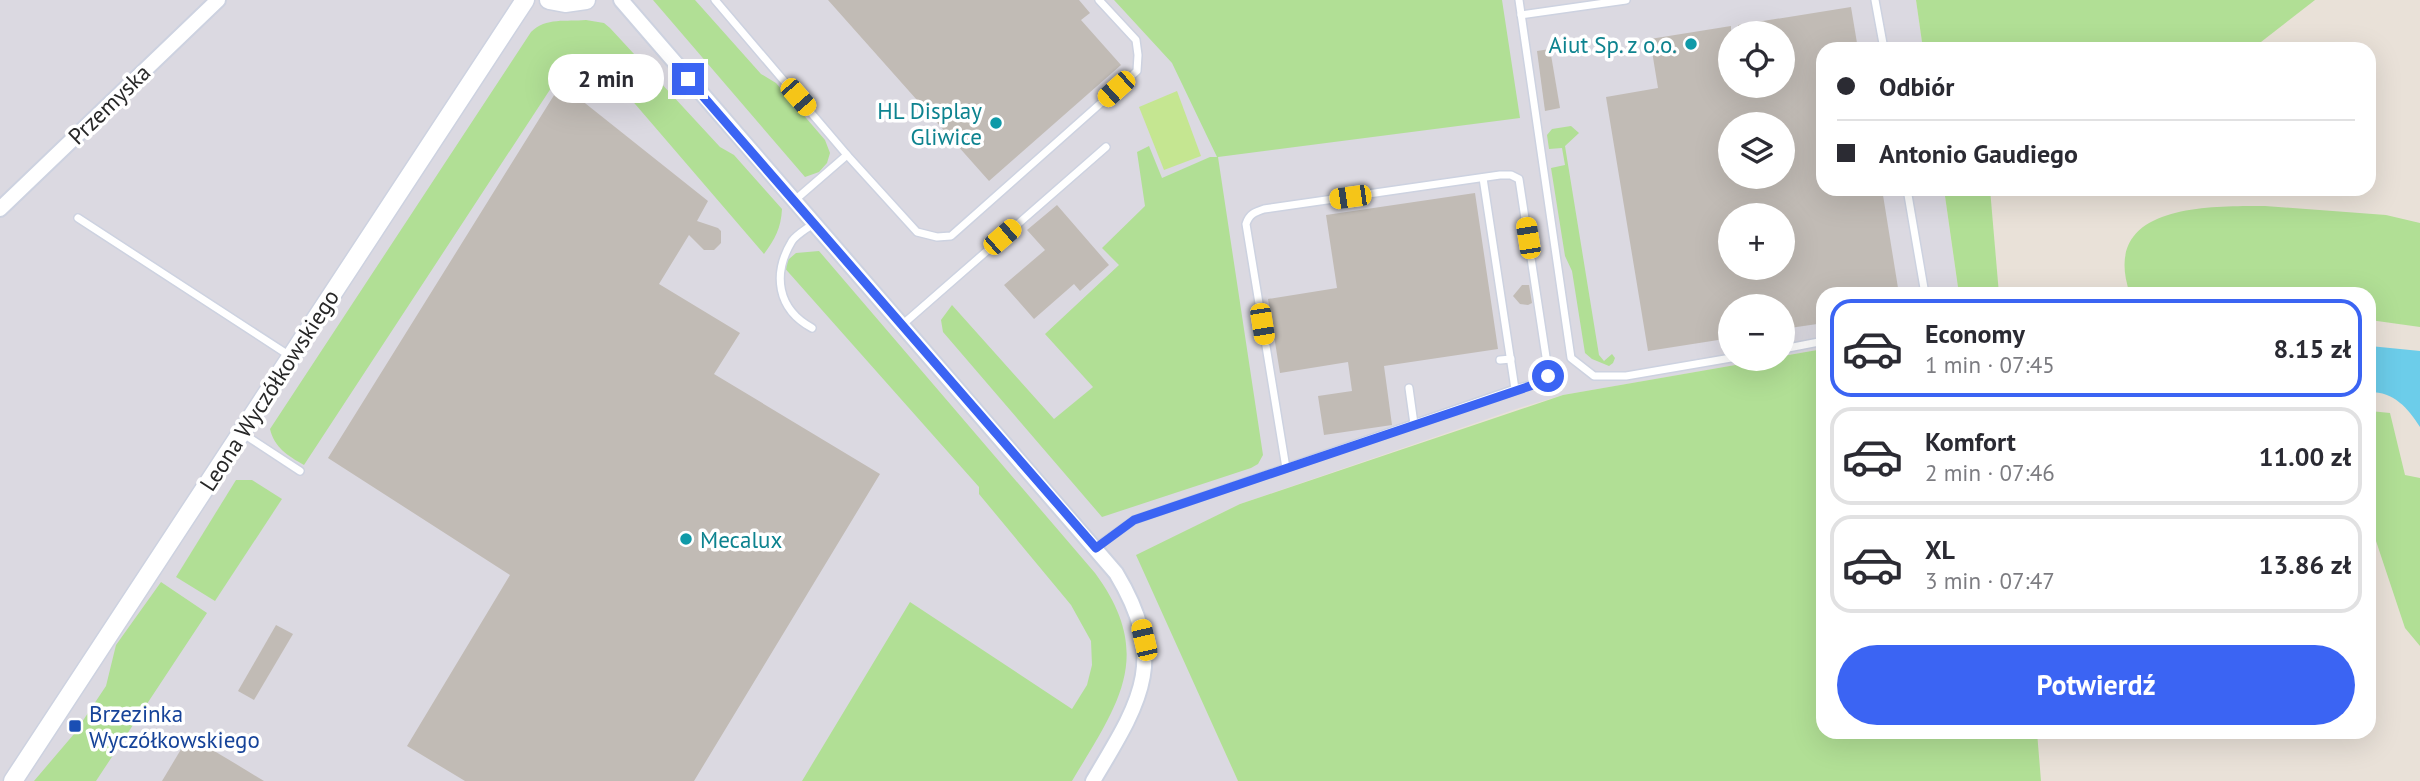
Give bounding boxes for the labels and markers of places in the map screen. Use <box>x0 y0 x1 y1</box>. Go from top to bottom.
place label: Aiut Sp. z o.o. <box>1548 30 1677 59</box>
marker: Aiut Sp. z o.o. <box>1683 36 1699 52</box>
place label: HL Display Gliwice <box>877 96 982 151</box>
marker: HL Display Gliwice <box>988 115 1004 131</box>
place label: Mecalux <box>700 525 783 554</box>
marker: Mecalux <box>678 531 694 547</box>
place label: Brzezinka Wyczółkowskiego <box>89 699 260 754</box>
marker: Brzezinka Wyczółkowskiego <box>67 718 83 734</box>

